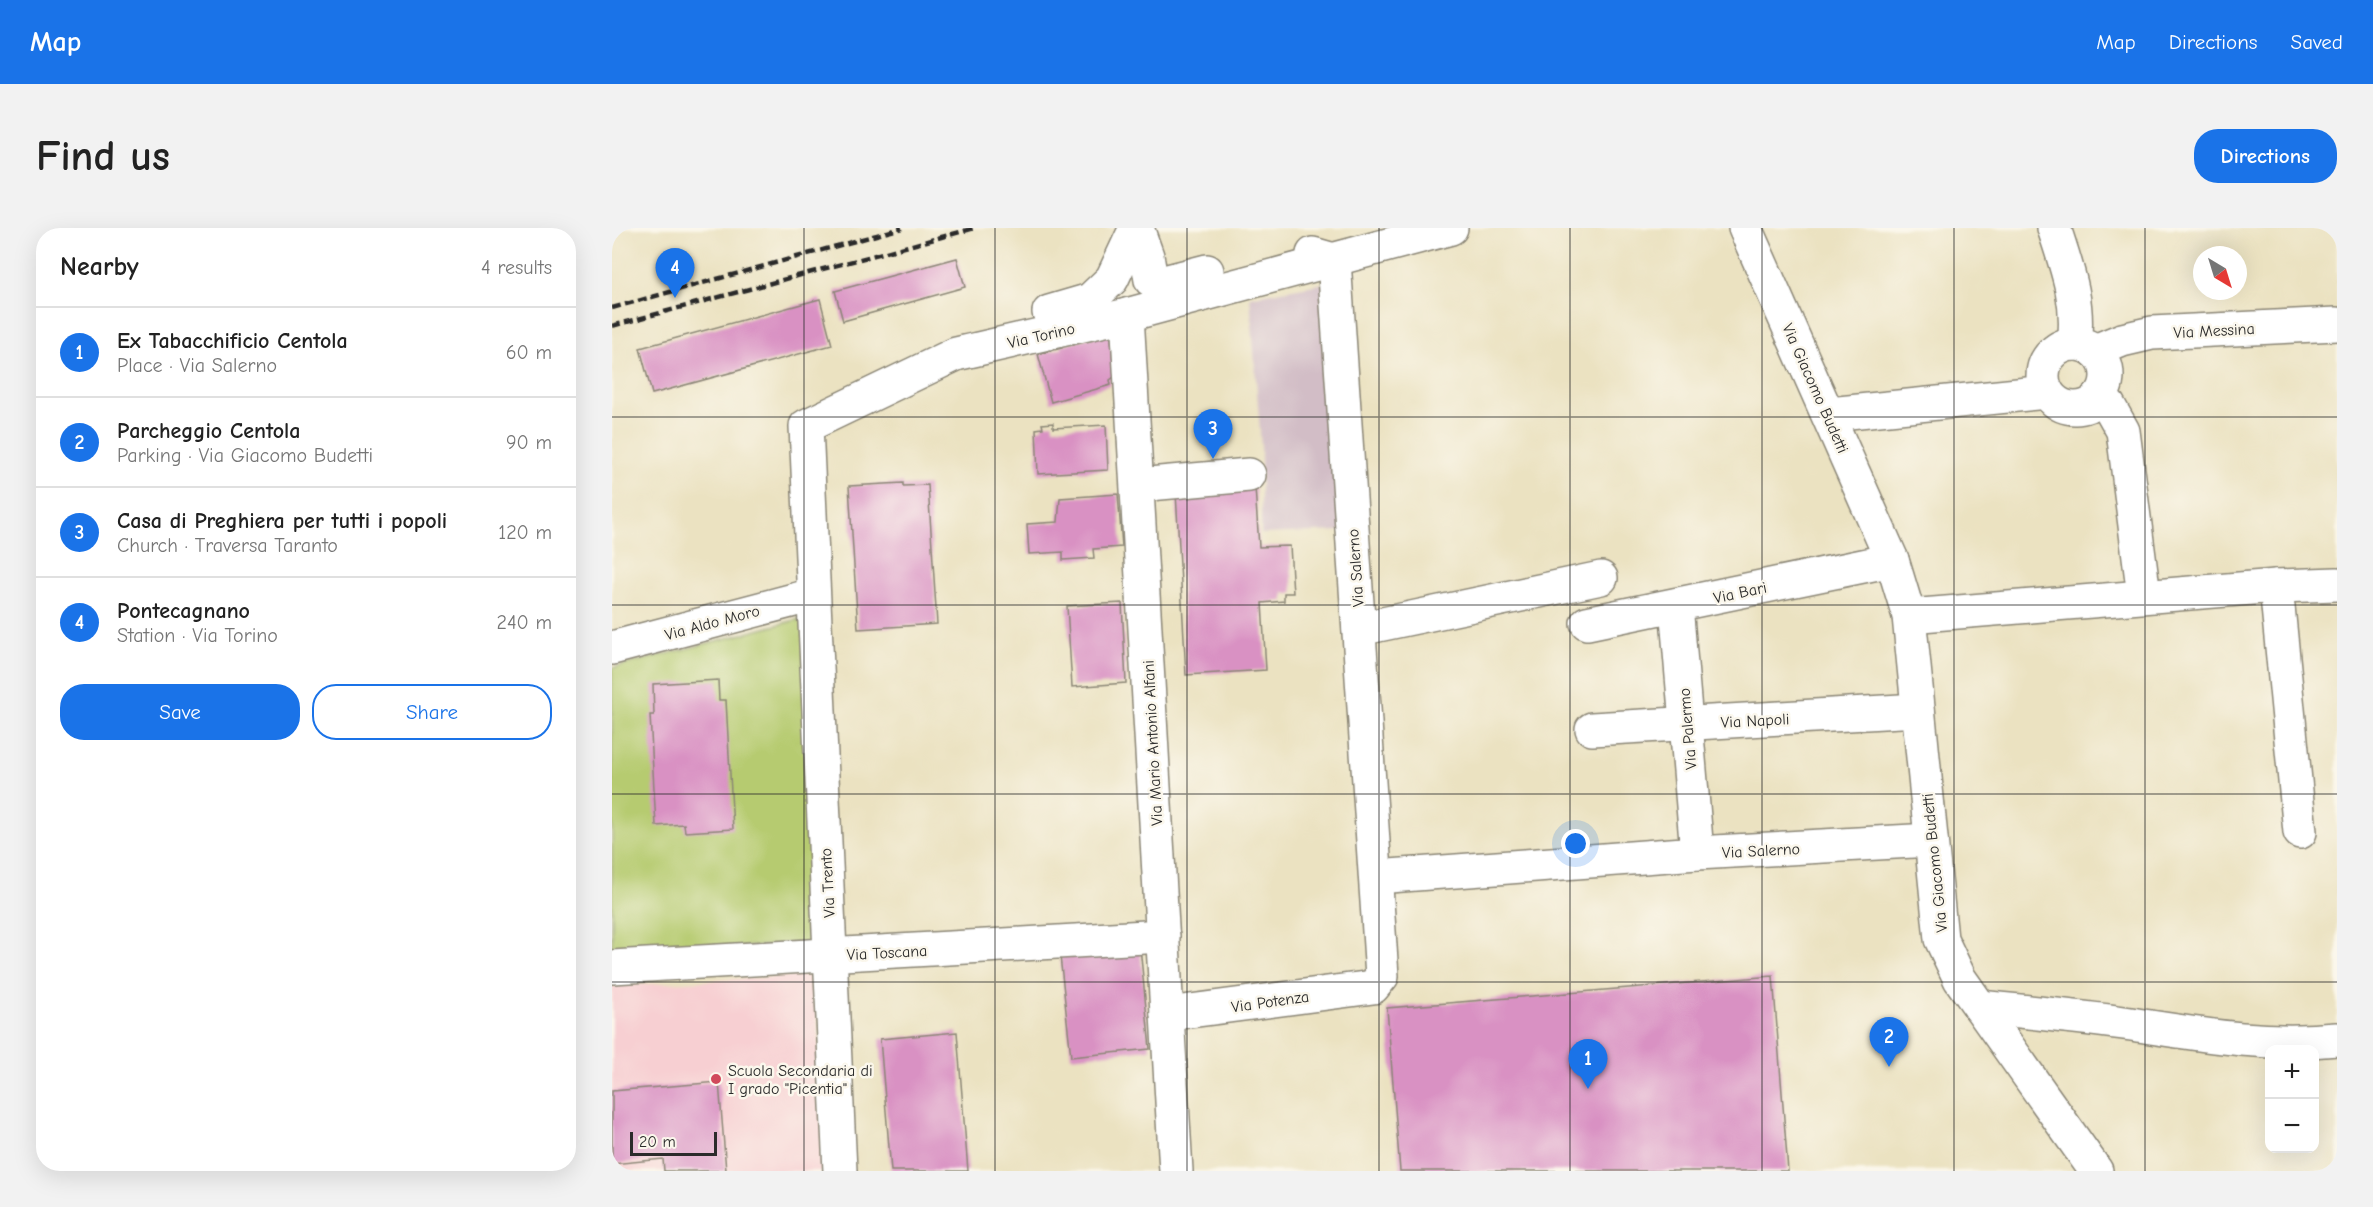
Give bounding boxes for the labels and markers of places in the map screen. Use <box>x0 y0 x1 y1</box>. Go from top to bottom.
pin: 4 <box>656 248 694 298</box>
pin: 3 <box>1194 410 1232 459</box>
pin: 2 <box>1870 1018 1908 1067</box>
pin: 1 <box>1568 1040 1608 1089</box>
place label: Scuola Secondaria di I grado "Picentia" <box>728 1062 873 1098</box>
marker: Scuola Secondaria di I grado "Picentia" <box>709 1072 723 1086</box>

